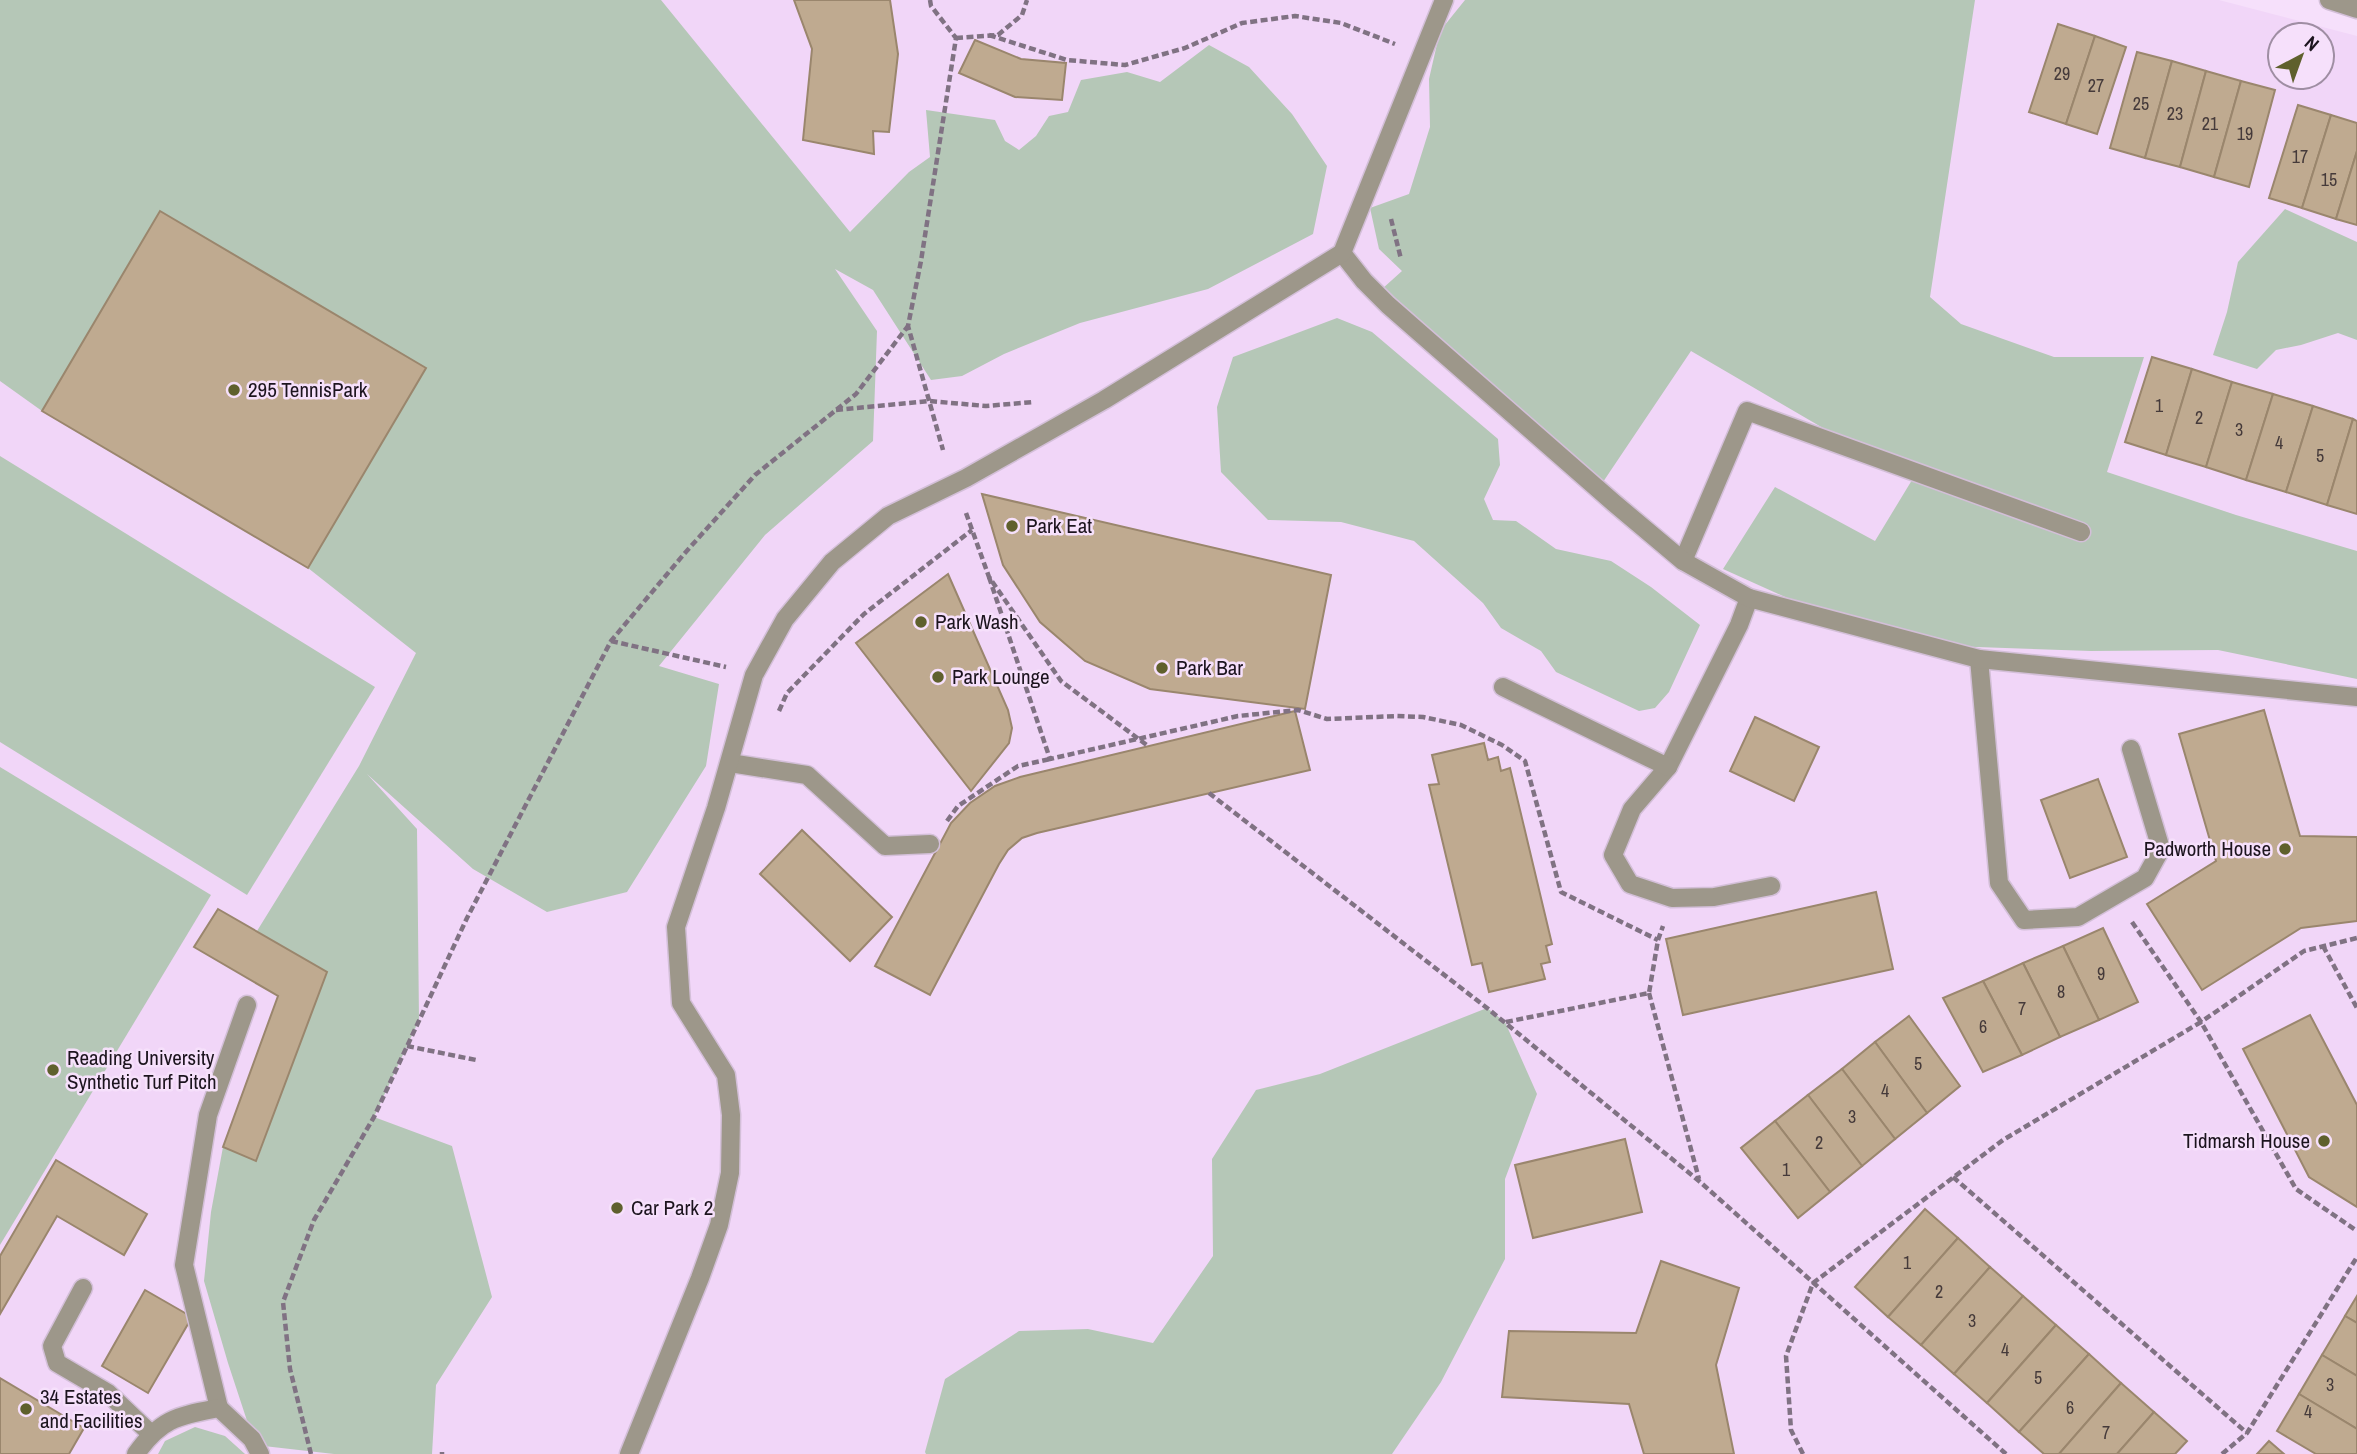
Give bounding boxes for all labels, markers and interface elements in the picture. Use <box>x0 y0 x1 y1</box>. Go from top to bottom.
north arrow <box>2266 21 2336 91</box>
text: N <box>2299 30 2325 57</box>
house number: 29 <box>2054 61 2070 86</box>
house number: 27 <box>2088 73 2104 98</box>
house number: 25 <box>2133 91 2149 116</box>
house number: 23 <box>2167 101 2183 126</box>
house number: 21 <box>2202 111 2219 136</box>
house number: 19 <box>2237 121 2253 146</box>
house number: 17 <box>2292 144 2308 169</box>
house number: 15 <box>2321 167 2337 192</box>
place label: 295 TennisPark <box>248 375 368 404</box>
marker: 295 TennisPark <box>226 382 242 398</box>
house number: 1 <box>2155 393 2164 418</box>
house number: 2 <box>2195 405 2203 430</box>
house number: 3 <box>2235 417 2243 442</box>
house number: 4 <box>2275 430 2283 455</box>
house number: 5 <box>2316 443 2324 468</box>
place label: Park Eat <box>1026 511 1092 540</box>
marker: Park Eat <box>1004 518 1020 534</box>
place label: Park Wash <box>935 607 1019 636</box>
marker: Park Wash <box>913 614 929 630</box>
place label: Park Bar <box>1176 653 1243 682</box>
marker: Park Bar <box>1154 660 1170 676</box>
place label: Park Lounge <box>952 662 1050 691</box>
marker: Park Lounge <box>930 669 946 685</box>
place label: Padworth House <box>2144 834 2271 863</box>
marker: Padworth House <box>2277 841 2293 857</box>
house number: 9 <box>2097 961 2105 986</box>
house number: 8 <box>2057 979 2065 1004</box>
house number: 7 <box>2018 996 2026 1021</box>
house number: 6 <box>1979 1014 1987 1039</box>
place label: Reading University Synthetic Turf Pitch <box>67 1043 216 1096</box>
house number: 5 <box>1914 1051 1922 1076</box>
marker: Reading University Synthetic Turf Pitch <box>45 1062 61 1078</box>
house number: 4 <box>1881 1078 1889 1103</box>
house number: 3 <box>1848 1104 1856 1129</box>
place label: Tidmarsh House <box>2183 1126 2310 1155</box>
house number: 2 <box>1815 1130 1823 1155</box>
marker: Tidmarsh House <box>2316 1133 2332 1149</box>
house number: 1 <box>1782 1157 1791 1182</box>
place label: Car Park 2 <box>631 1193 713 1222</box>
marker: Car Park 2 <box>609 1200 625 1216</box>
house number: 1 <box>1903 1250 1912 1275</box>
house number: 2 <box>1935 1279 1943 1304</box>
house number: 3 <box>1968 1308 1976 1333</box>
house number: 4 <box>2001 1337 2009 1362</box>
house number: 5 <box>2034 1365 2042 1390</box>
house number: 3 <box>2326 1372 2334 1397</box>
place label: 34 Estates and Facilities <box>40 1382 143 1435</box>
house number: 6 <box>2066 1395 2074 1420</box>
house number: 4 <box>2304 1399 2312 1424</box>
marker: 34 Estates and Facilities <box>18 1401 34 1417</box>
house number: 7 <box>2102 1420 2110 1445</box>

